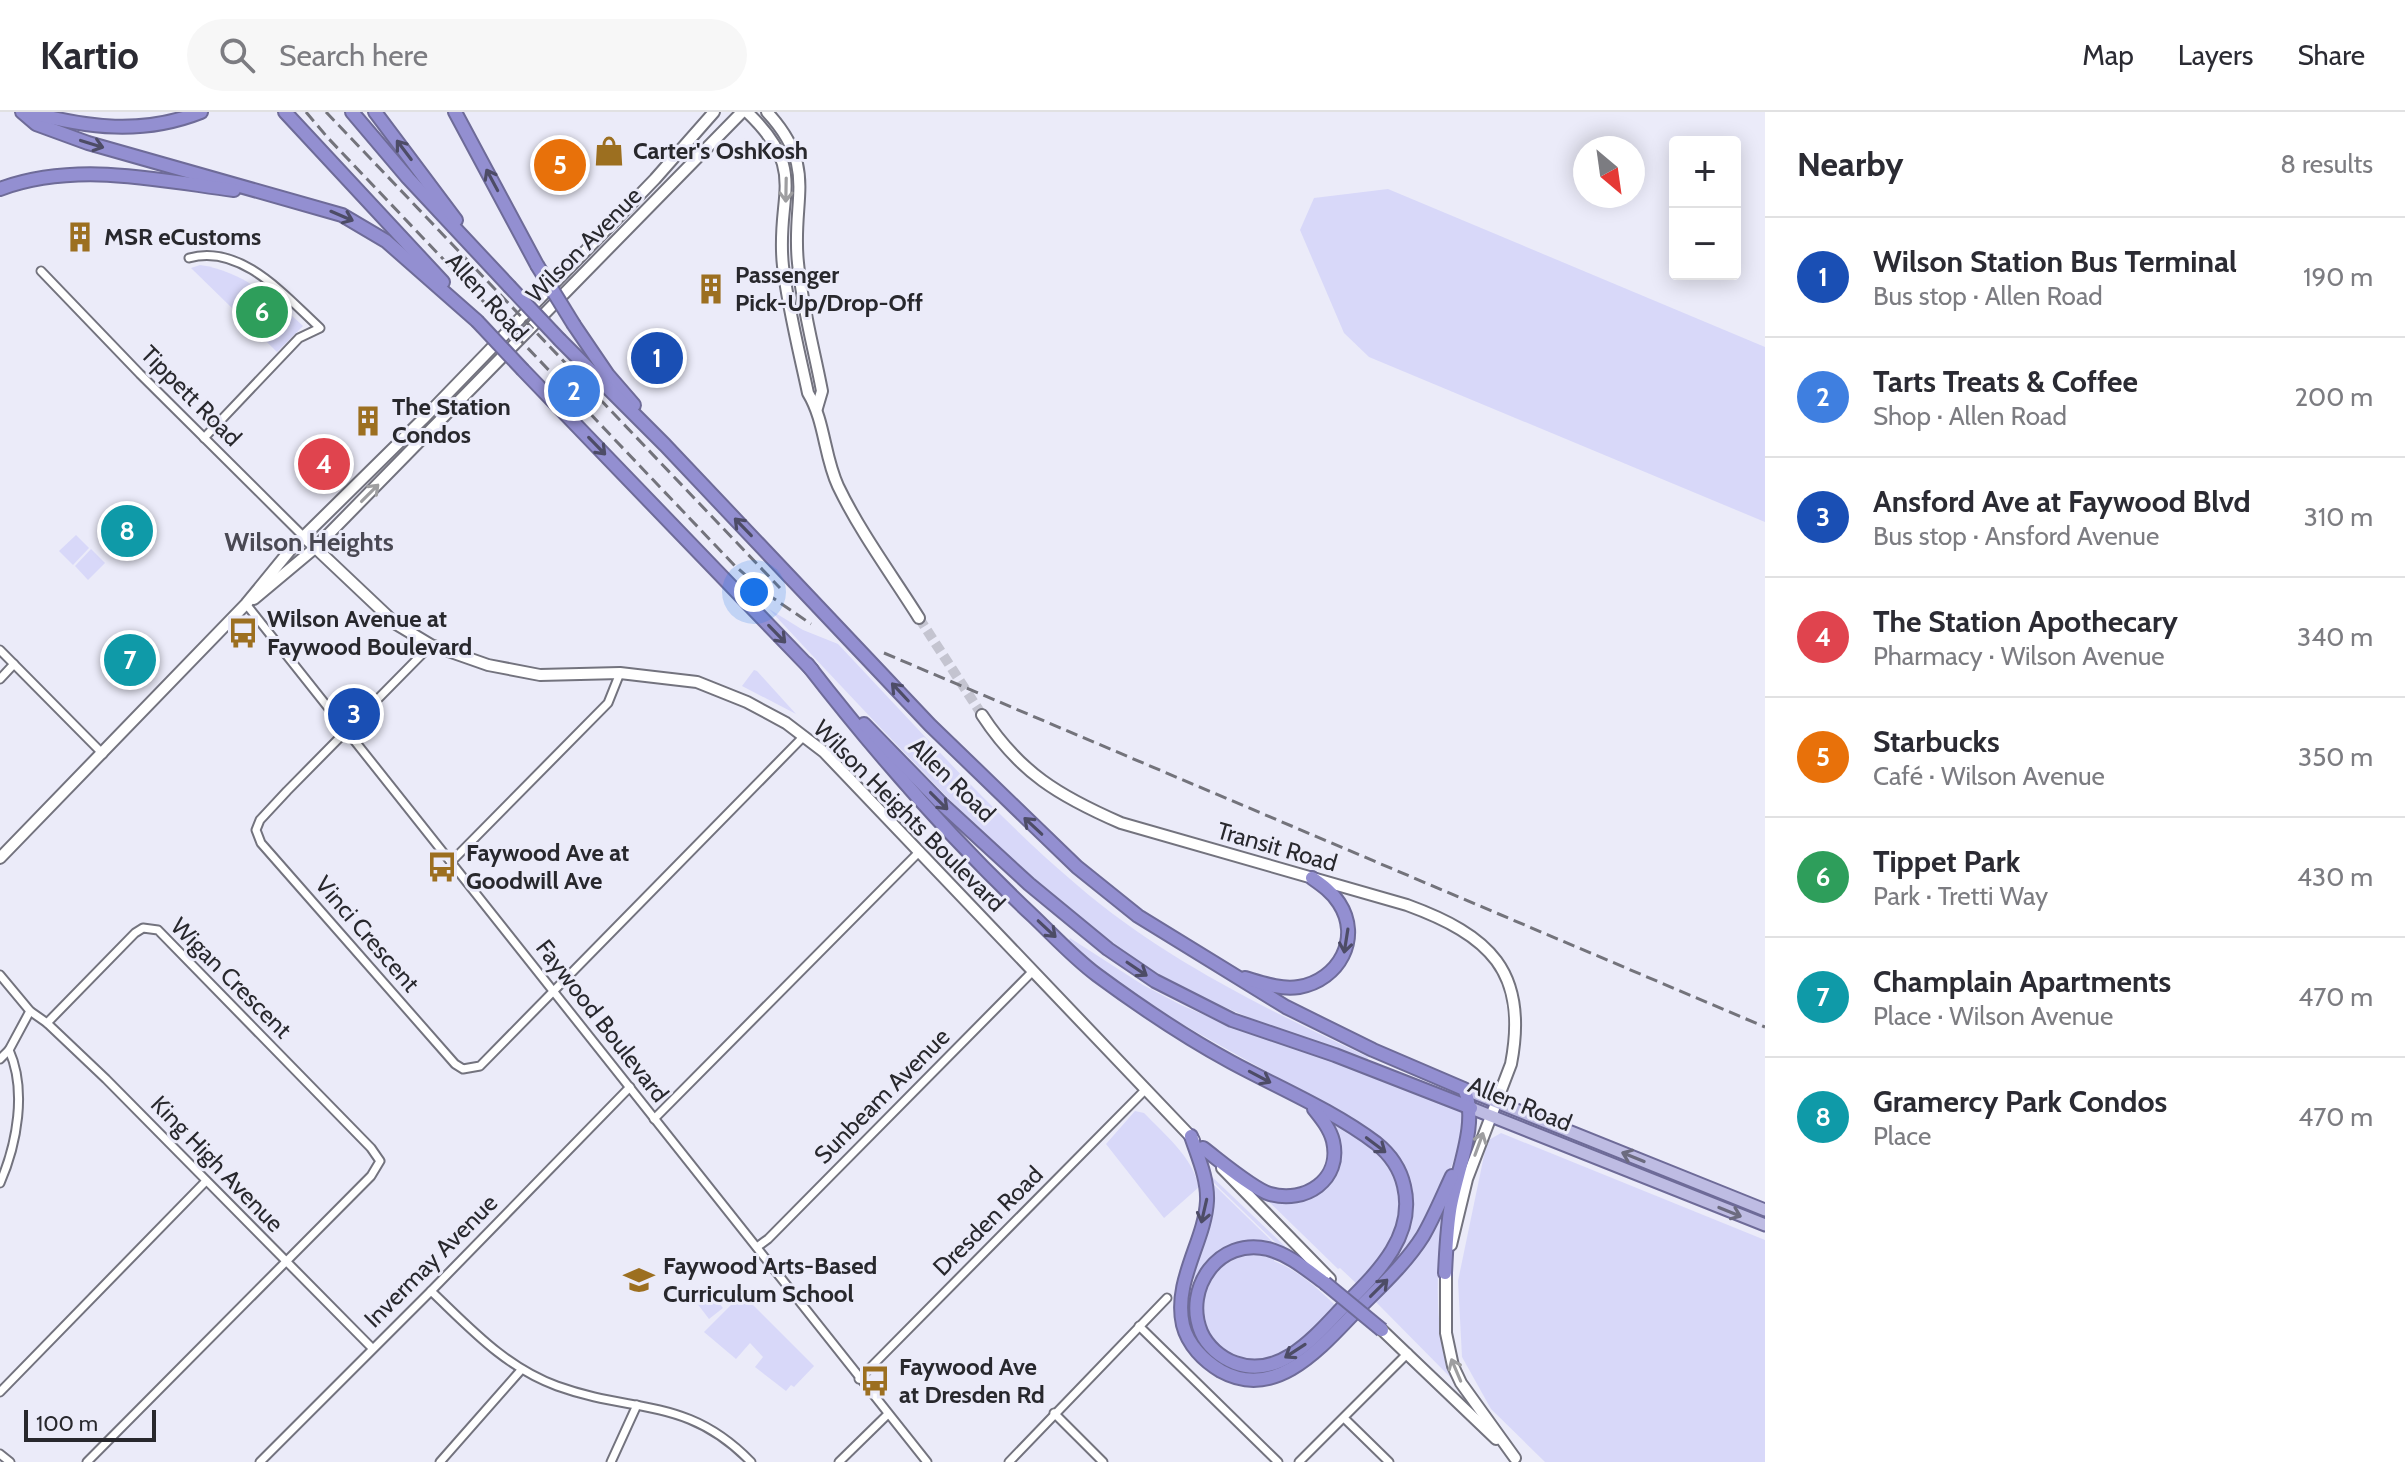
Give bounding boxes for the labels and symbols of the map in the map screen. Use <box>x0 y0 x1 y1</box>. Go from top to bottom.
shop icon: Carter's OshKosh <box>592 134 626 168</box>
pin: 5 <box>534 135 586 195</box>
place label: Carter's OshKosh <box>633 136 808 165</box>
north arrow <box>1573 136 1645 208</box>
one-way arrow <box>79 137 105 152</box>
one-way arrow <box>396 140 413 161</box>
one-way arrow <box>483 168 499 192</box>
one-way arrow <box>778 176 793 203</box>
street label: Wilson Avenue <box>520 181 647 308</box>
one-way arrow <box>329 209 354 224</box>
building icon: MSR eCustoms <box>63 220 97 254</box>
place label: MSR eCustoms <box>104 222 261 251</box>
street label: Allen Road <box>440 246 535 347</box>
place label: Passenger Pick-Up/Drop-Off <box>735 260 923 317</box>
building icon: Passenger Pick-Up/Drop-Off <box>694 272 728 306</box>
pin: 6 <box>236 282 288 342</box>
pin: 1 <box>631 328 683 388</box>
street label: Tippett Road <box>135 339 248 452</box>
pin: 2 <box>548 361 600 421</box>
place label: The Station Condos <box>392 392 511 449</box>
building icon: The Station Condos <box>351 404 385 438</box>
pin: 4 <box>298 434 350 494</box>
one-way arrow <box>587 436 606 456</box>
one-way arrow <box>360 483 380 502</box>
pin: 8 <box>101 501 153 561</box>
one-way arrow <box>734 518 753 537</box>
district label: Wilson Heights <box>224 526 394 558</box>
your location <box>734 572 774 612</box>
place label: Wilson Avenue at Faywood Boulevard <box>267 604 472 661</box>
bus stop icon: Wilson Avenue at Faywood Boulevard <box>226 616 260 650</box>
one-way arrow <box>767 624 786 643</box>
pin: 7 <box>104 630 156 690</box>
one-way arrow <box>891 683 909 703</box>
pin: 3 <box>328 684 380 744</box>
street label: Wilson Heights Boulevard <box>807 714 1011 918</box>
street label: Allen Road <box>903 731 1002 828</box>
one-way arrow <box>929 791 948 810</box>
street label: Transit Road <box>1214 816 1341 877</box>
one-way arrow <box>1023 817 1043 836</box>
place label: Faywood Ave at Goodwill Ave <box>466 838 629 895</box>
bus stop icon: Faywood Ave at Goodwill Ave <box>425 850 459 884</box>
street label: Vinci Crescent <box>309 870 426 998</box>
street label: Wigan Crescent <box>165 911 298 1044</box>
one-way arrow <box>1037 920 1057 939</box>
one-way arrow <box>1337 928 1352 954</box>
street label: Faywood Boulevard <box>530 934 675 1108</box>
one-way arrow <box>1125 961 1147 977</box>
street label: Sunbeam Avenue <box>808 1022 955 1169</box>
one-way arrow <box>1247 1069 1271 1085</box>
street label: Allen Road <box>1464 1070 1576 1137</box>
street label: King High Avenue <box>145 1089 290 1238</box>
one-way arrow <box>1473 1132 1487 1157</box>
one-way arrow <box>1365 1136 1386 1153</box>
one-way arrow <box>1621 1149 1646 1163</box>
street label: Dresden Road <box>927 1160 1049 1282</box>
street label: Invermay Avenue <box>358 1188 503 1333</box>
one-way arrow <box>1196 1198 1211 1224</box>
one-way arrow <box>1717 1205 1742 1220</box>
place label: Faywood Arts-Based Curriculum School <box>663 1251 877 1308</box>
school or university icon: Faywood Arts-Based Curriculum School <box>622 1263 656 1297</box>
one-way arrow <box>1369 1279 1388 1298</box>
one-way arrow <box>1285 1343 1307 1359</box>
place label: Faywood Ave at Dresden Rd <box>899 1352 1045 1409</box>
one-way arrow <box>1447 1359 1462 1383</box>
bus stop icon: Faywood Ave at Dresden Rd <box>858 1364 892 1398</box>
scale bar <box>24 1406 156 1442</box>

